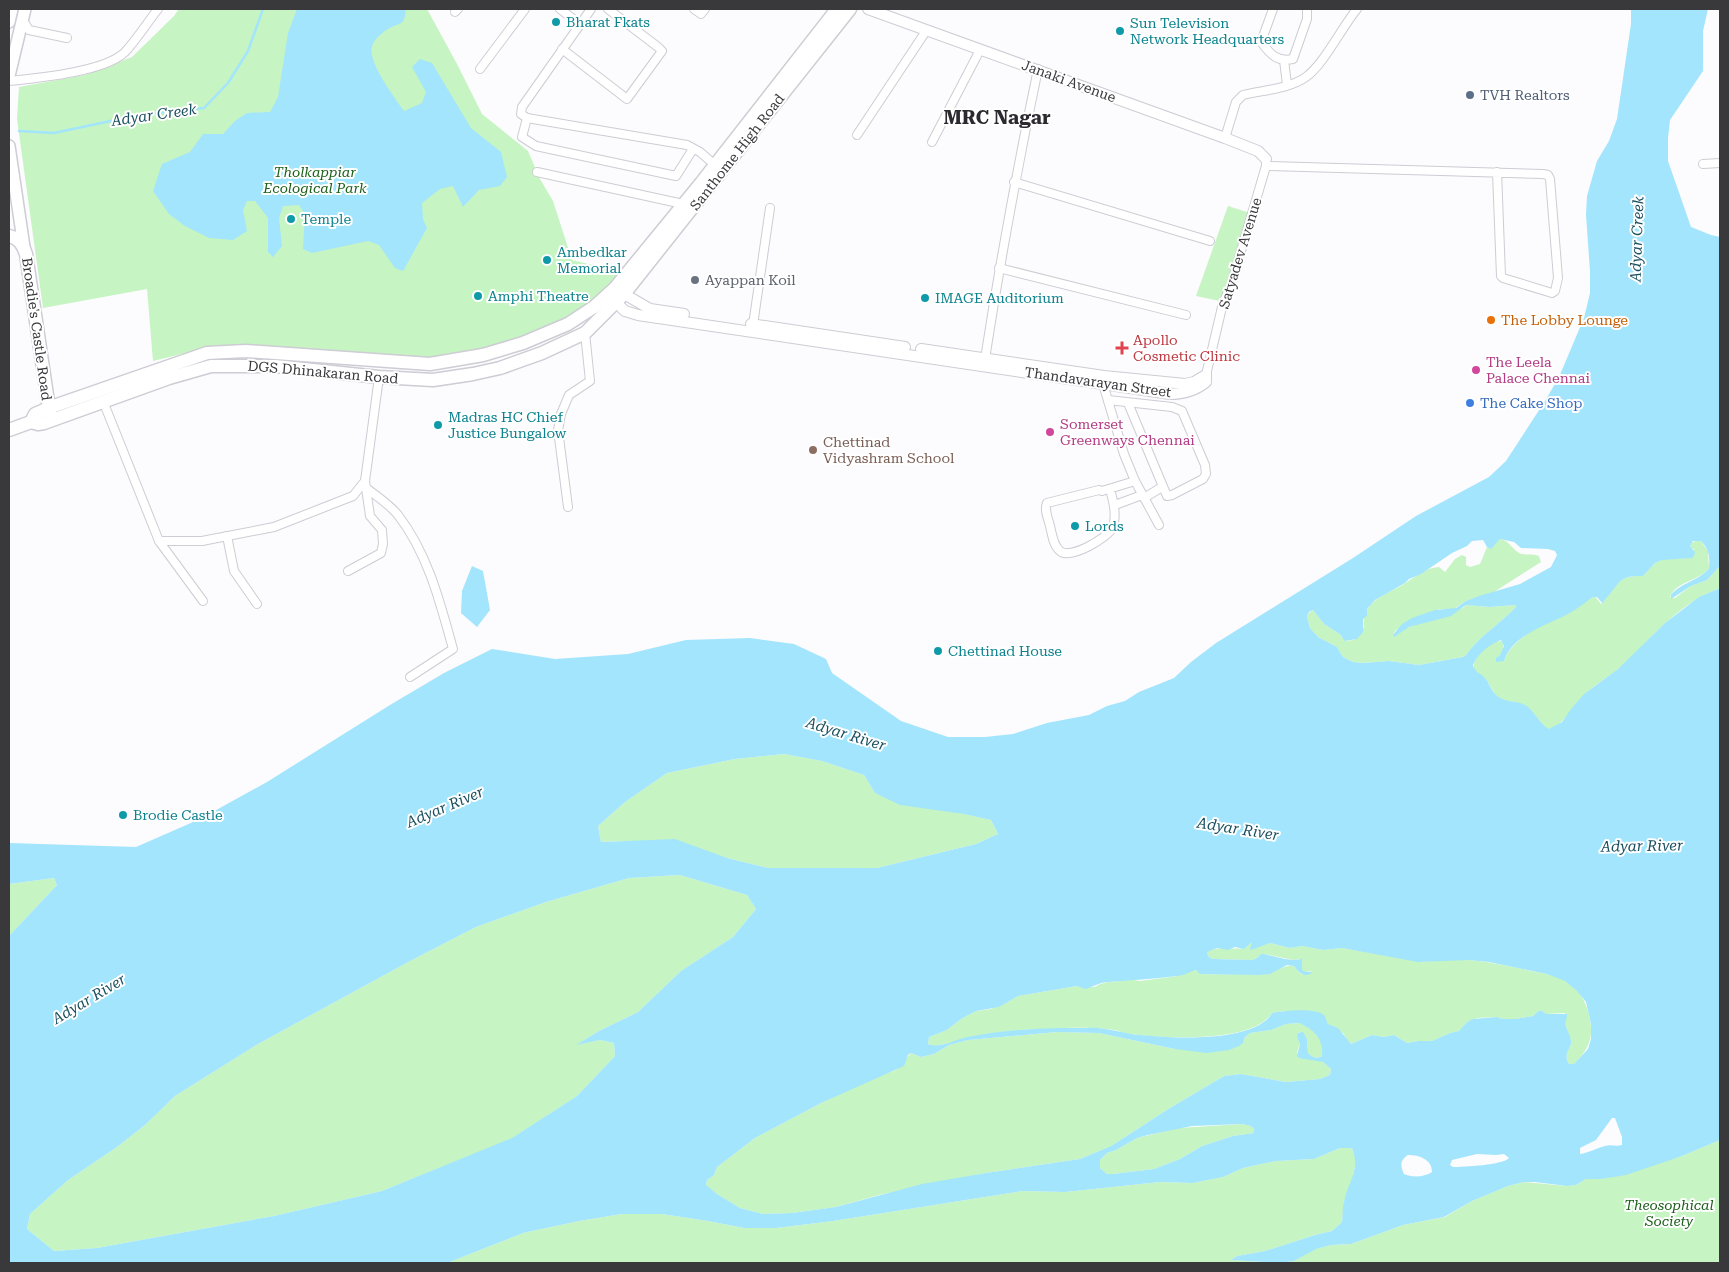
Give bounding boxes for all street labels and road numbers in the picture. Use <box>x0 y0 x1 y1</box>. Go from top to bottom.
street label: Janaki Avenue <box>1020 57 1118 106</box>
street label: Santhome High Road <box>687 91 787 213</box>
street label: Satyadev Avenue <box>1215 195 1265 311</box>
street label: Broadie's Castle Road <box>19 256 55 402</box>
street label: DGS Dhinakaran Road <box>247 357 399 387</box>
street label: Thandavarayan Street <box>1024 364 1172 400</box>

